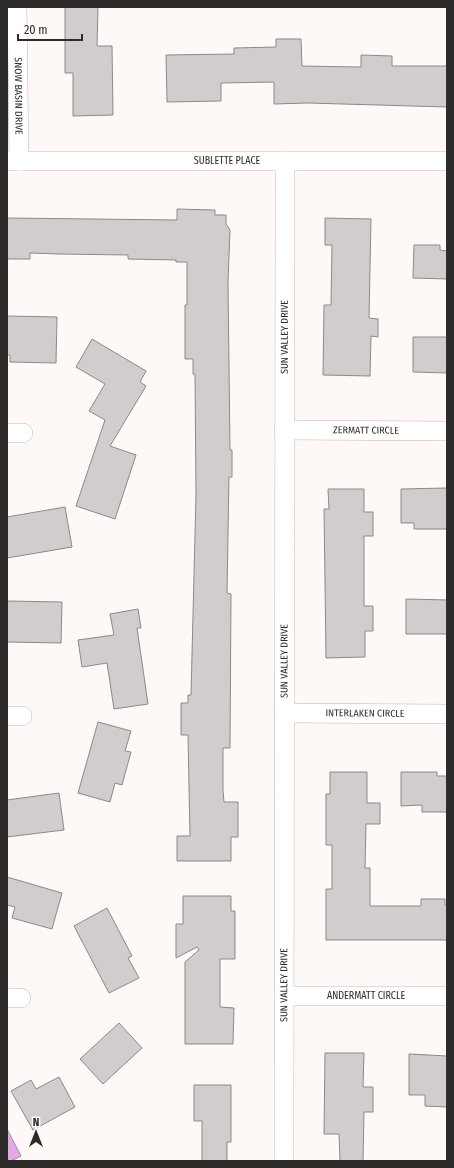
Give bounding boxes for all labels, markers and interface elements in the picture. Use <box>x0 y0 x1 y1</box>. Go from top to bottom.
scale bar <box>18 16 82 42</box>
text: 20 m <box>24 23 48 37</box>
street label: SNOW BASIN DRIVE <box>12 57 25 135</box>
street label: SUBLETTE PLACE <box>194 155 261 167</box>
street label: SUN VALLEY DRIVE <box>279 300 291 374</box>
street label: ZERMATT CIRCLE <box>333 424 399 437</box>
street label: SUN VALLEY DRIVE <box>278 624 291 698</box>
street label: INTERLAKEN CIRCLE <box>325 707 405 720</box>
street label: SUN VALLEY DRIVE <box>278 948 290 1022</box>
street label: ANDERMATT CIRCLE <box>327 990 405 1002</box>
north arrow <box>16 1112 56 1152</box>
text: N <box>33 1116 39 1129</box>

